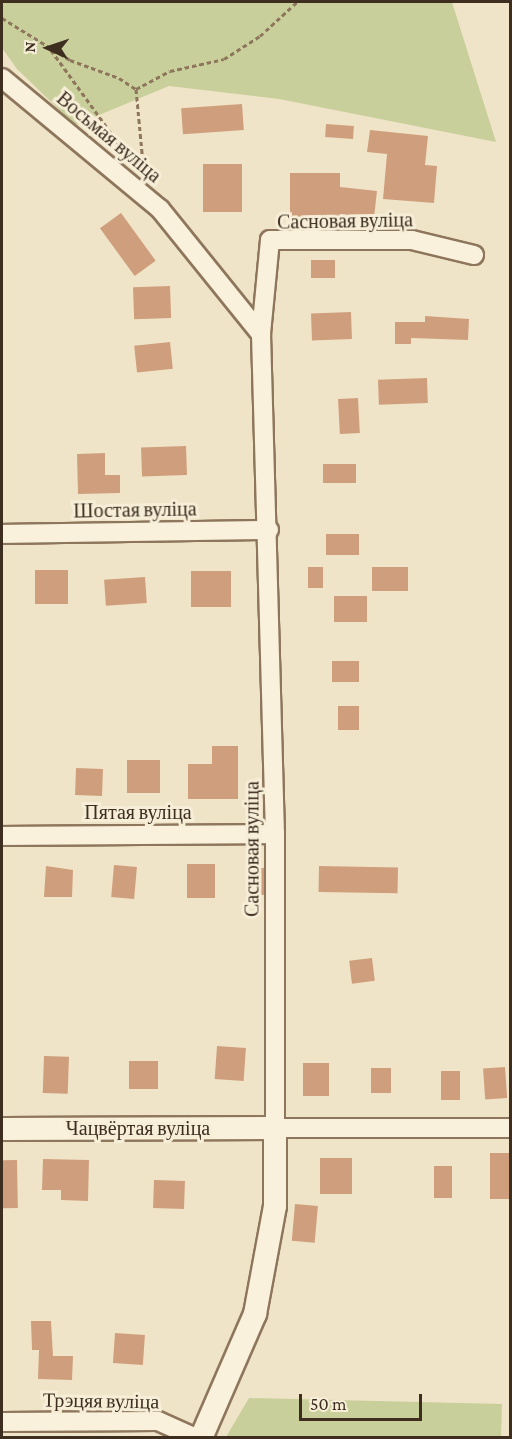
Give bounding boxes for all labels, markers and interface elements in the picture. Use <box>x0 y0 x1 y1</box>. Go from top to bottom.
north arrow <box>18 18 78 78</box>
text: N <box>21 41 38 53</box>
street label: Восьмая вуліца <box>52 86 166 188</box>
street label: Сасновая вуліца <box>277 208 413 234</box>
street label: Шостая вуліца <box>73 497 197 523</box>
street label: Сасновая вуліца <box>240 781 264 917</box>
street label: Пятая вуліца <box>84 800 192 824</box>
street label: Чацвёртая вуліца <box>66 1116 210 1140</box>
scale bar <box>302 1382 425 1420</box>
street label: Трэцяя вуліца <box>43 1388 159 1414</box>
text: 50 m <box>310 1394 347 1414</box>

